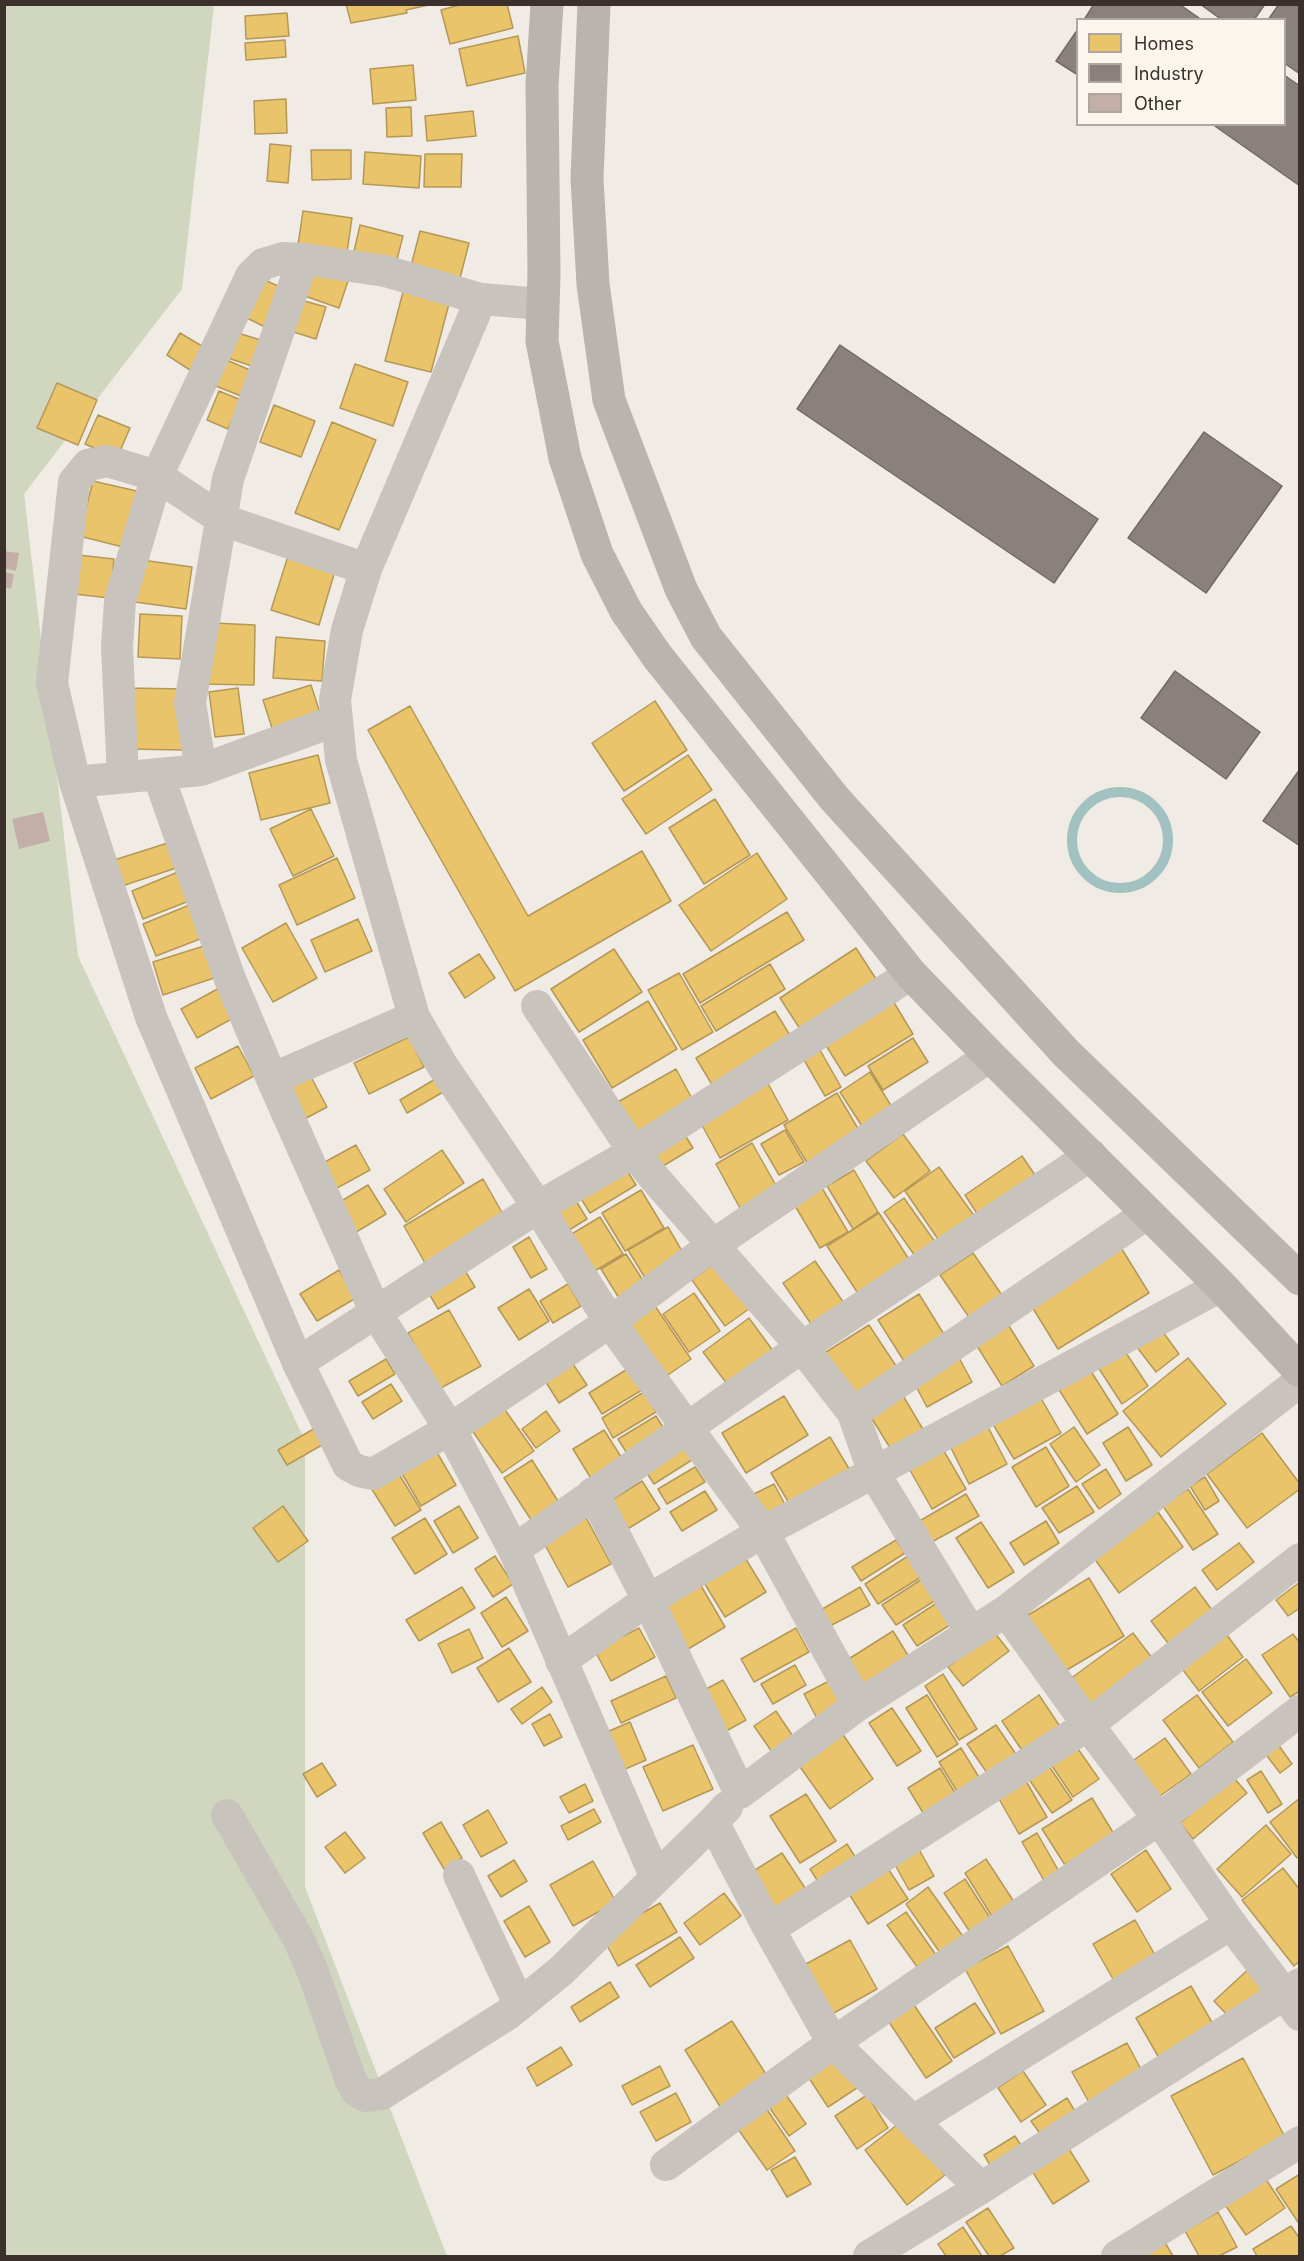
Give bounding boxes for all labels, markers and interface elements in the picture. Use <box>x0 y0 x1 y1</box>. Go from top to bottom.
legend <box>1076 18 1286 126</box>
text: Homes <box>1134 33 1194 54</box>
text: Industry <box>1134 63 1204 84</box>
text: Other <box>1134 93 1182 114</box>

